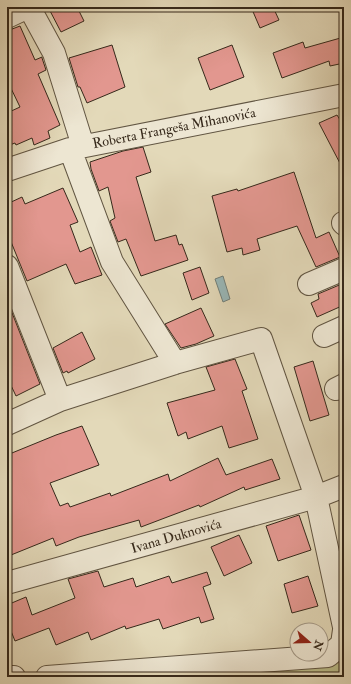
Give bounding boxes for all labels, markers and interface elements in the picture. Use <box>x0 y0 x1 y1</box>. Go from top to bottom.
street label: Roberta Frangeša Mihanovića <box>91 104 257 152</box>
street label: Ivana Duknovića <box>129 515 223 557</box>
north arrow <box>289 622 329 662</box>
text: N <box>310 637 326 653</box>

